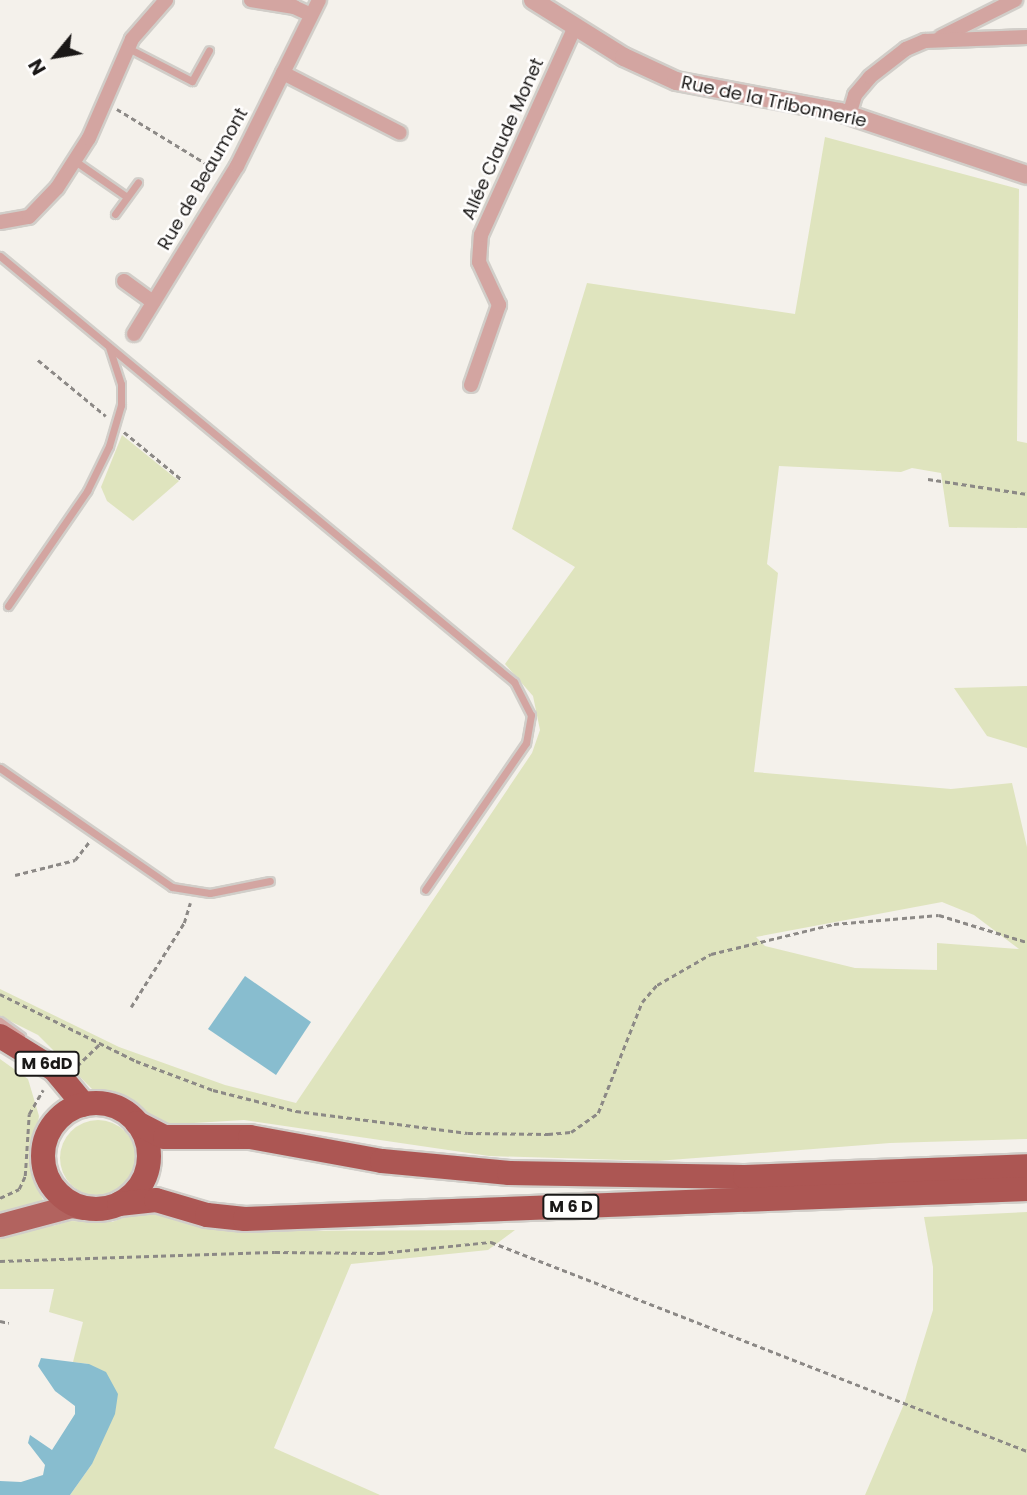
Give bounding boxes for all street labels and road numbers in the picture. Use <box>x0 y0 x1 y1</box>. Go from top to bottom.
street label: Allée Claude Monet <box>458 55 548 223</box>
street label: Rue de la Tribonnerie <box>679 72 869 132</box>
street label: Rue de Beaumont <box>154 104 252 254</box>
road number: M 6dD <box>14 1052 80 1076</box>
road number: M 6 D <box>541 1194 601 1219</box>

